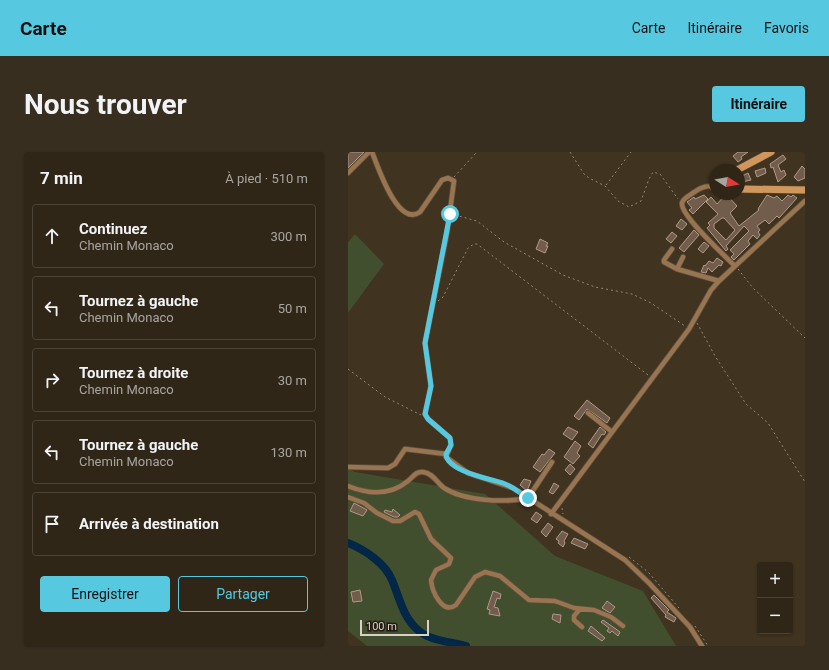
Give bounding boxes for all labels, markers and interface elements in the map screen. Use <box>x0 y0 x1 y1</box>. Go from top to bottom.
text: Carte <box>20 17 67 40</box>
text: Carte <box>632 20 665 36</box>
text: Itinéraire <box>687 20 742 36</box>
text: Favoris <box>764 20 809 36</box>
button: Itinéraire <box>712 86 805 122</box>
text: Nous trouver <box>24 88 187 121</box>
north arrow <box>709 164 745 200</box>
text: 7 min <box>40 168 83 188</box>
text: À pied · 510 m <box>225 171 308 186</box>
route start <box>441 205 459 223</box>
text: Continuez <box>79 220 147 238</box>
icon: ahead <box>41 225 63 247</box>
text: 300 m <box>270 229 307 244</box>
text: Chemin Monaco <box>79 238 174 253</box>
text: Tournez à gauche <box>79 292 198 310</box>
icon: left <box>41 297 63 319</box>
text: 50 m <box>278 301 307 316</box>
text: Chemin Monaco <box>79 310 174 325</box>
text: Tournez à droite <box>79 364 188 382</box>
icon: right <box>41 369 63 391</box>
text: 30 m <box>278 373 307 388</box>
text: Chemin Monaco <box>79 382 174 397</box>
text: Tournez à gauche <box>79 436 198 454</box>
icon: left <box>41 441 63 463</box>
text: 130 m <box>270 445 307 460</box>
text: Chemin Monaco <box>79 454 174 469</box>
route end <box>519 489 537 507</box>
icon: arrive <box>41 513 63 535</box>
text: Arrivée à destination <box>79 515 219 533</box>
map controls <box>757 562 793 634</box>
button: + <box>757 562 793 598</box>
button: Enregistrer <box>40 576 170 612</box>
button: Partager <box>178 576 308 612</box>
button: − <box>757 598 793 634</box>
scale bar <box>360 618 429 637</box>
text: 100 m <box>366 620 397 633</box>

